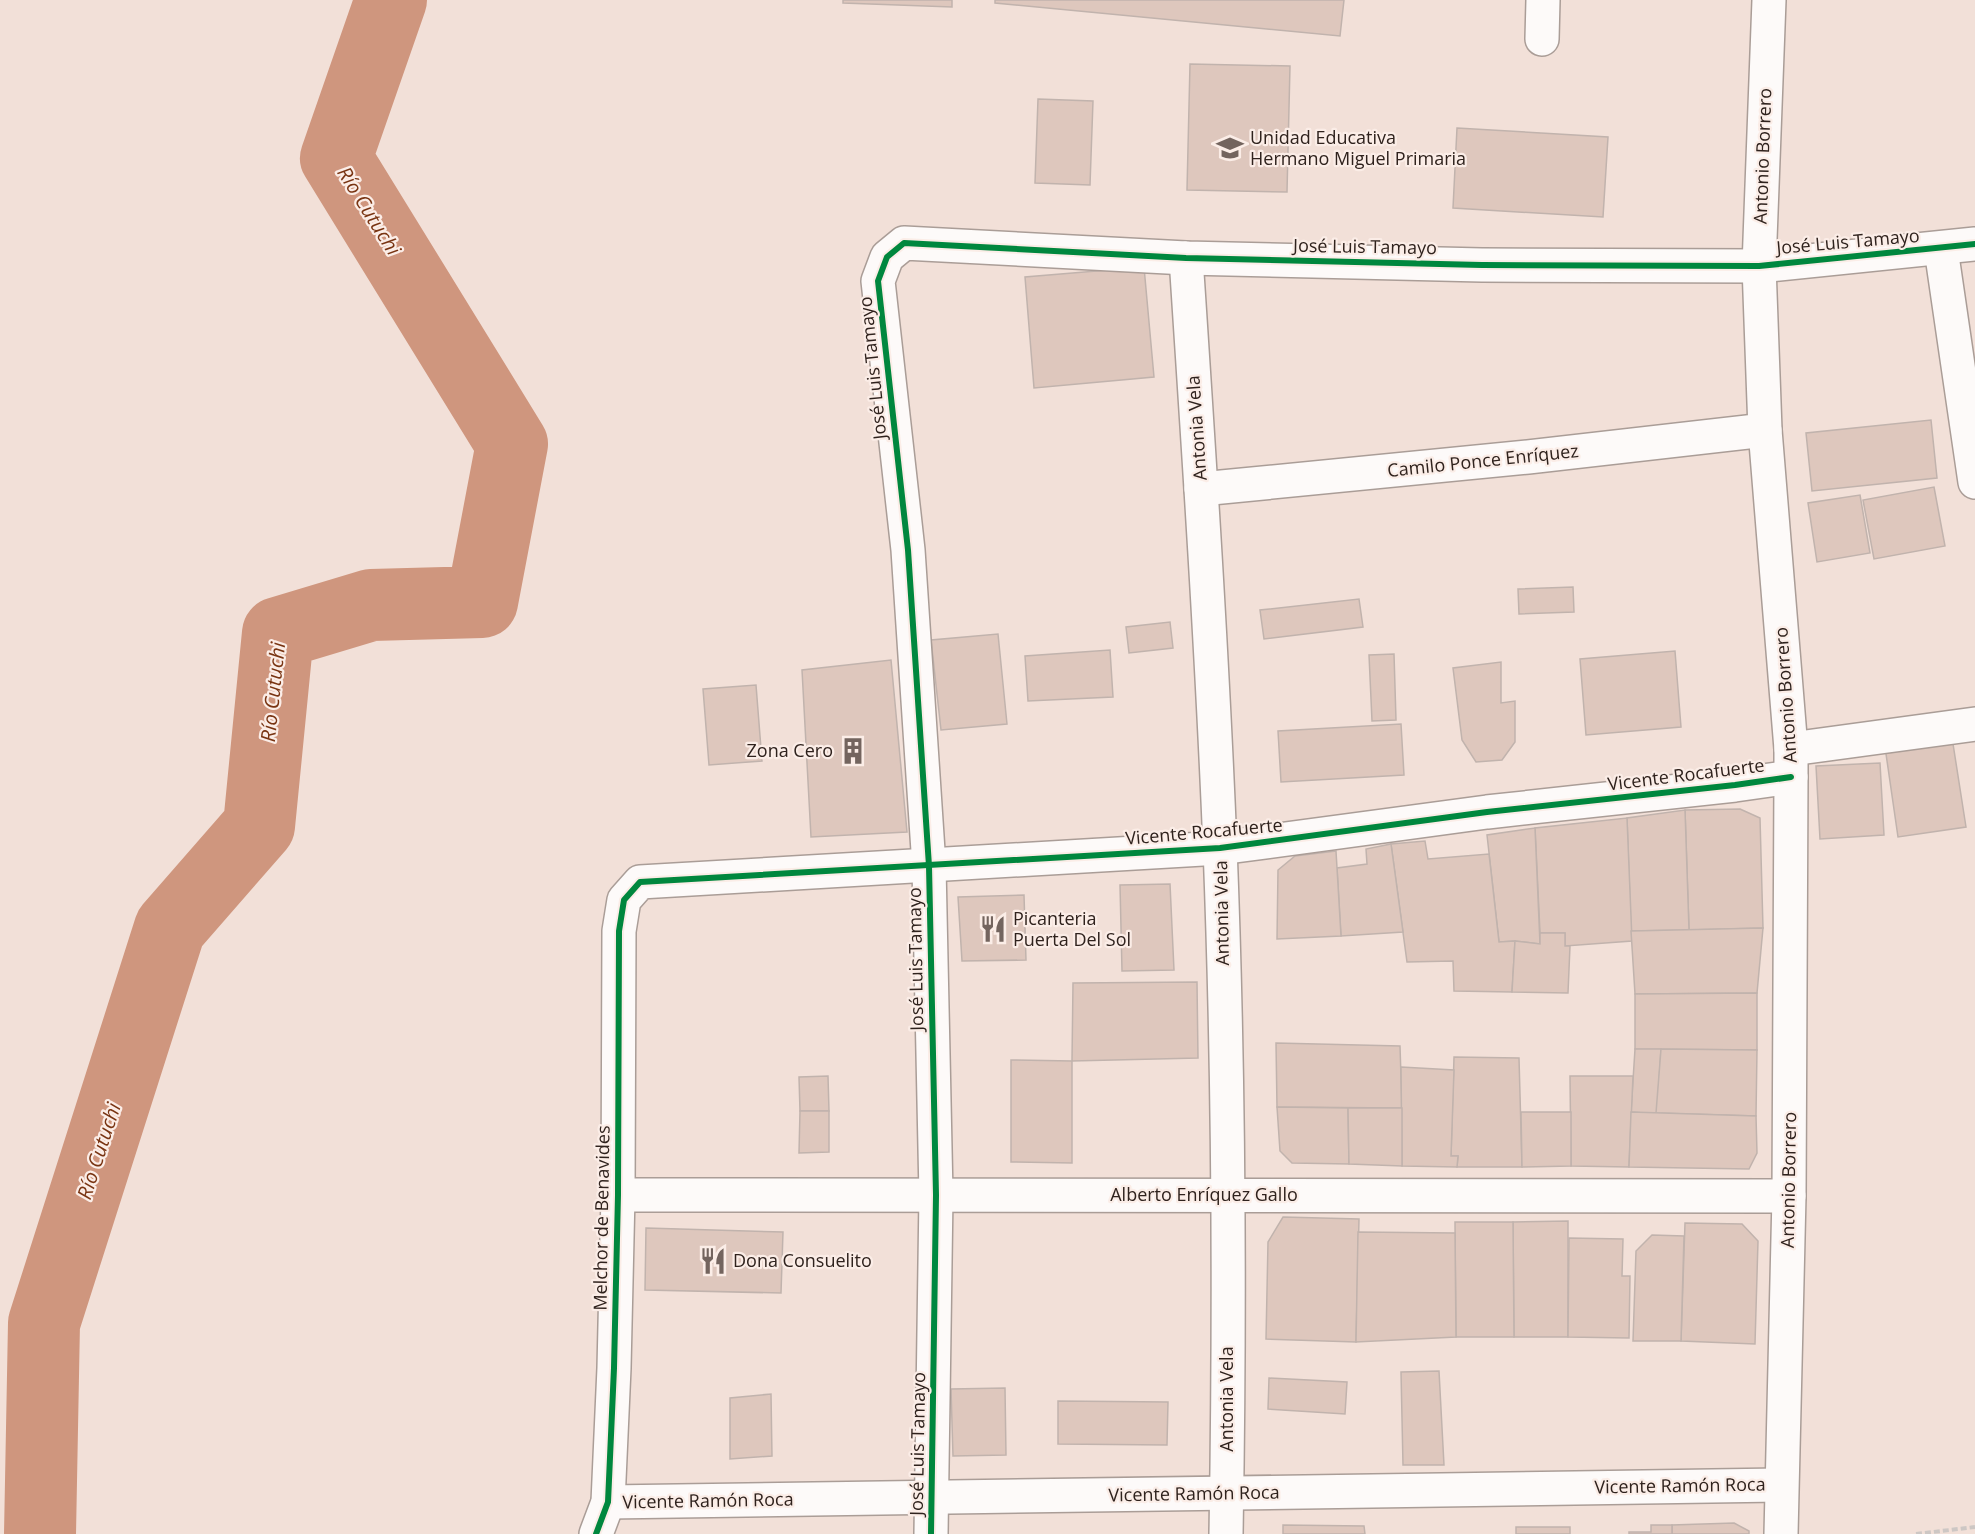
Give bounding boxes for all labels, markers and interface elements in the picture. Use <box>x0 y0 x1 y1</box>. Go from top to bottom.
street label: Antonio Borrero <box>1748 87 1776 224</box>
place label: Unidad Educativa Hermano Miguel Primaria <box>1250 125 1466 170</box>
school or university icon: Unidad Educativa Hermano Miguel Primaria <box>1215 133 1245 163</box>
water label: Río Cutuchi <box>331 161 408 261</box>
street label: José Luis Tamayo <box>1773 223 1921 259</box>
street label: José Luis Tamayo <box>1291 233 1437 259</box>
street label: José Luis Tamayo <box>853 295 892 443</box>
street label: Antonia Vela <box>1180 375 1212 481</box>
street label: Camilo Ponce Enríquez <box>1386 438 1580 482</box>
street label: Antonio Borrero <box>1768 626 1802 764</box>
water label: Río Cutuchi <box>254 640 291 743</box>
building icon: Zona Cero <box>838 736 868 766</box>
place label: Zona Cero <box>747 738 833 762</box>
street label: Vicente Rocafuerte <box>1606 752 1766 796</box>
street label: Vicente Rocafuerte <box>1124 812 1284 850</box>
street label: Antonia Vela <box>1208 860 1234 966</box>
street label: José Luis Tamayo <box>902 887 928 1033</box>
place label: Picanteria Puerta Del Sol <box>1013 906 1131 951</box>
restaurant icon: Picanteria Puerta Del Sol <box>978 914 1008 944</box>
water label: Río Cutuchi <box>70 1098 127 1203</box>
street label: Antonio Borrero <box>1775 1112 1801 1248</box>
street label: Melchor de Benavides <box>587 1125 615 1311</box>
street label: Alberto Enríquez Gallo <box>1110 1182 1298 1206</box>
restaurant icon: Dona Consuelito <box>698 1246 728 1276</box>
place label: Dona Consuelito <box>733 1248 872 1272</box>
street label: Antonia Vela <box>1214 1346 1238 1452</box>
street label: José Luis Tamayo <box>904 1372 930 1518</box>
street label: Vicente Ramón Roca <box>1594 1472 1766 1498</box>
street label: Vicente Ramón Roca <box>1108 1480 1280 1506</box>
street label: Vicente Ramón Roca <box>622 1487 794 1513</box>

